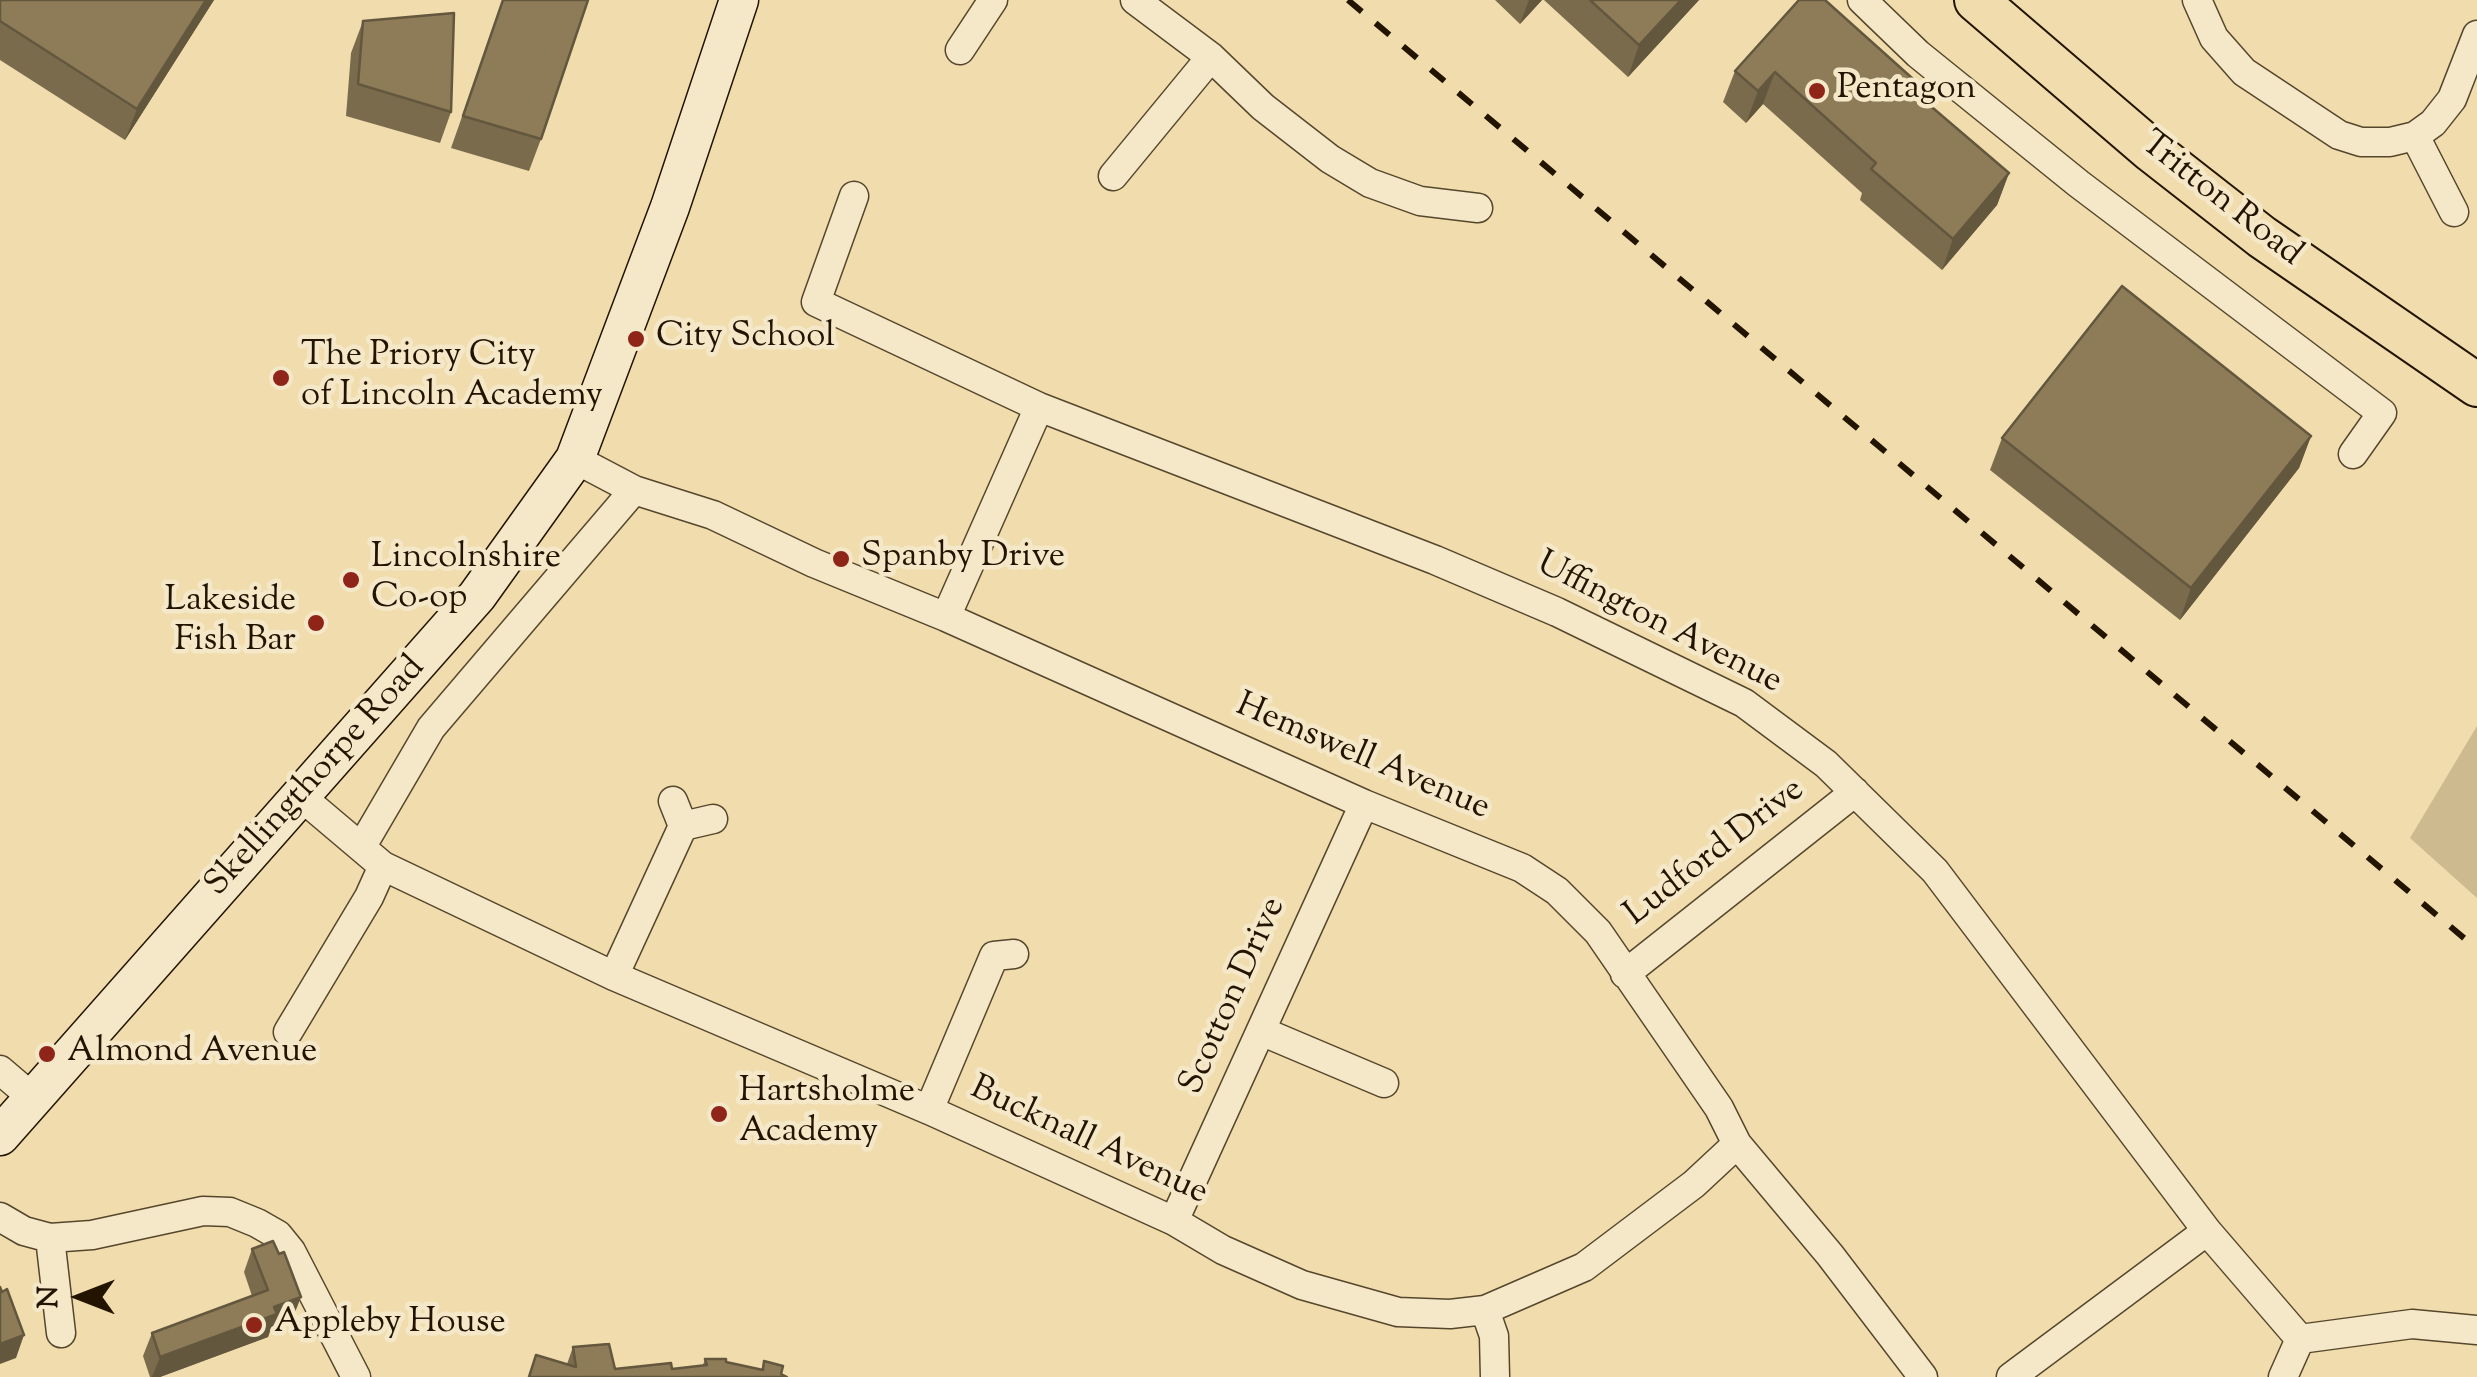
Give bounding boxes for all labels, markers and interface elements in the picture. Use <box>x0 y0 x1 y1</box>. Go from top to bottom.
place label: Pentagon <box>1837 70 1976 112</box>
marker: Pentagon <box>1806 80 1828 102</box>
street label: Tritton Road <box>2131 125 2309 277</box>
place label: City School <box>656 318 835 360</box>
marker: City School <box>625 328 647 350</box>
place label: The Priory City of Lincoln Academy <box>301 337 603 419</box>
marker: The Priory City of Lincoln Academy <box>270 367 292 389</box>
place label: Spanby Drive <box>861 538 1065 580</box>
place label: Lincolnshire Co-op <box>371 539 561 621</box>
street label: Uffington Avenue <box>1528 545 1788 705</box>
marker: Spanby Drive <box>830 548 852 570</box>
marker: Lincolnshire Co-op <box>340 569 362 591</box>
place label: Lakeside Fish Bar <box>165 582 296 664</box>
marker: Lakeside Fish Bar <box>305 612 327 634</box>
street label: Skellingthorpe Road <box>198 649 436 907</box>
street label: Hemswell Avenue <box>1229 687 1495 831</box>
street label: Ludford Drive <box>1618 771 1814 937</box>
street label: Scotton Drive <box>1173 892 1297 1102</box>
place label: Almond Avenue <box>67 1033 317 1075</box>
marker: Almond Avenue <box>36 1043 58 1065</box>
street label: Bucknall Avenue <box>962 1070 1214 1216</box>
place label: Hartsholme Academy <box>739 1073 915 1155</box>
marker: Hartsholme Academy <box>708 1103 730 1125</box>
north arrow <box>30 1247 130 1347</box>
text: N <box>30 1286 70 1308</box>
place label: Appleby House <box>274 1304 506 1346</box>
marker: Appleby House <box>243 1314 265 1336</box>

